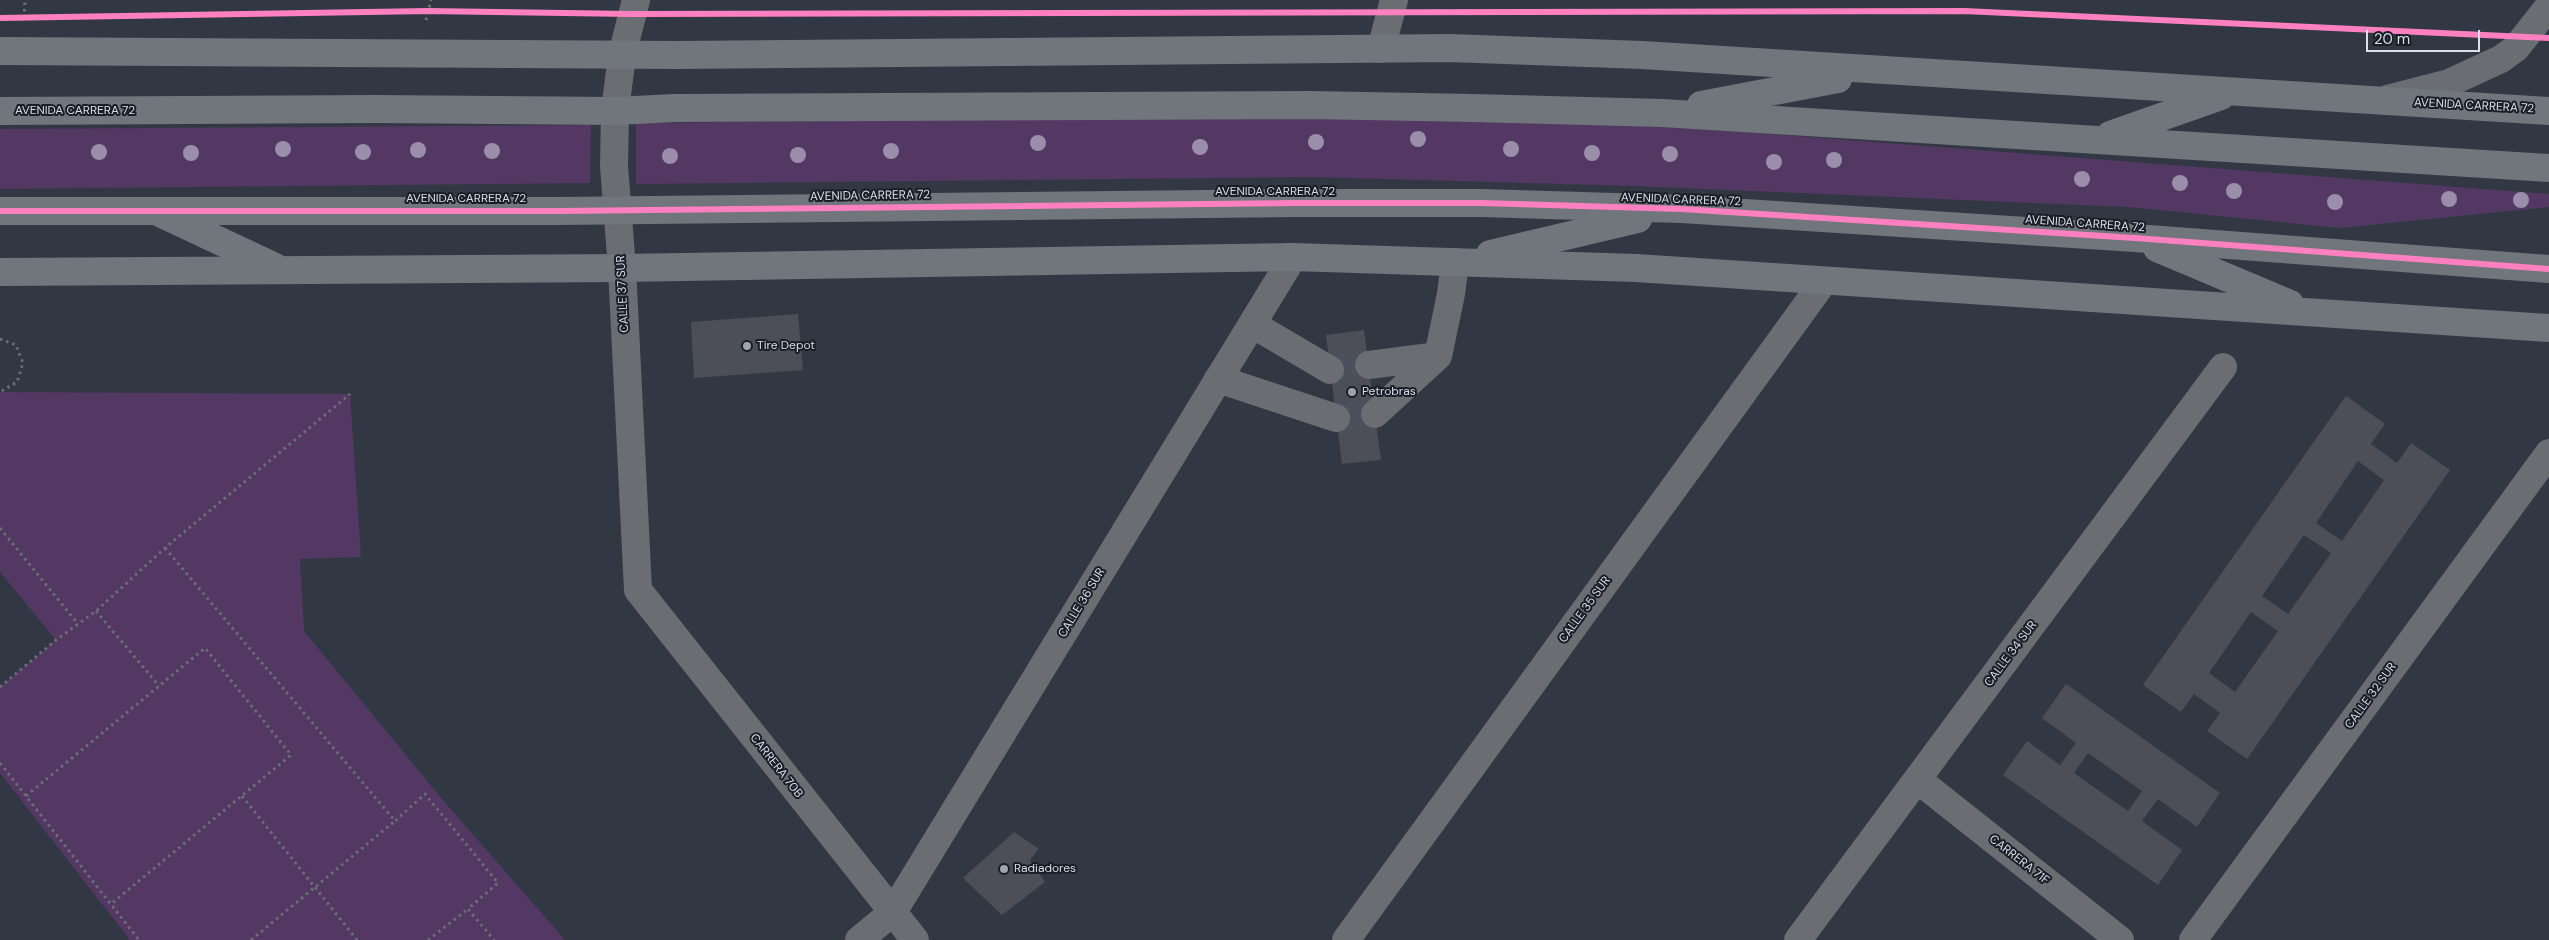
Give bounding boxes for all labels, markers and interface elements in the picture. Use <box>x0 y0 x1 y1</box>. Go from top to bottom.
scale bar <box>2369 20 2483 52</box>
text: 20 m <box>2374 29 2410 49</box>
street label: AVENIDA CARRERA 72 <box>2414 96 2534 116</box>
street label: AVENIDA CARRERA 72 <box>15 104 135 118</box>
street label: AVENIDA CARRERA 72 <box>1215 185 1335 199</box>
street label: AVENIDA CARRERA 72 <box>810 188 930 204</box>
street label: AVENIDA CARRERA 72 <box>1621 191 1741 209</box>
street label: AVENIDA CARRERA 72 <box>406 192 526 206</box>
street label: AVENIDA CARRERA 72 <box>2025 213 2145 235</box>
street label: CALLE 37 SUR <box>614 255 632 333</box>
place label: Tire Depot <box>757 339 815 353</box>
marker: Tire Depot <box>741 340 753 352</box>
place label: Petrobras <box>1362 385 1416 399</box>
marker: Petrobras <box>1346 386 1358 398</box>
street label: CALLE 36 SUR <box>1056 566 1108 640</box>
street label: CALLE 35 SUR <box>1556 574 1614 646</box>
street label: CALLE 34 SUR <box>1982 618 2040 690</box>
street label: CALLE 32 SUR <box>2342 660 2400 732</box>
street label: CARRERA 70B <box>747 731 805 801</box>
street label: CARRERA 71F <box>1986 832 2052 888</box>
place label: Radiadores <box>1014 862 1076 876</box>
marker: Radiadores <box>998 863 1010 875</box>

